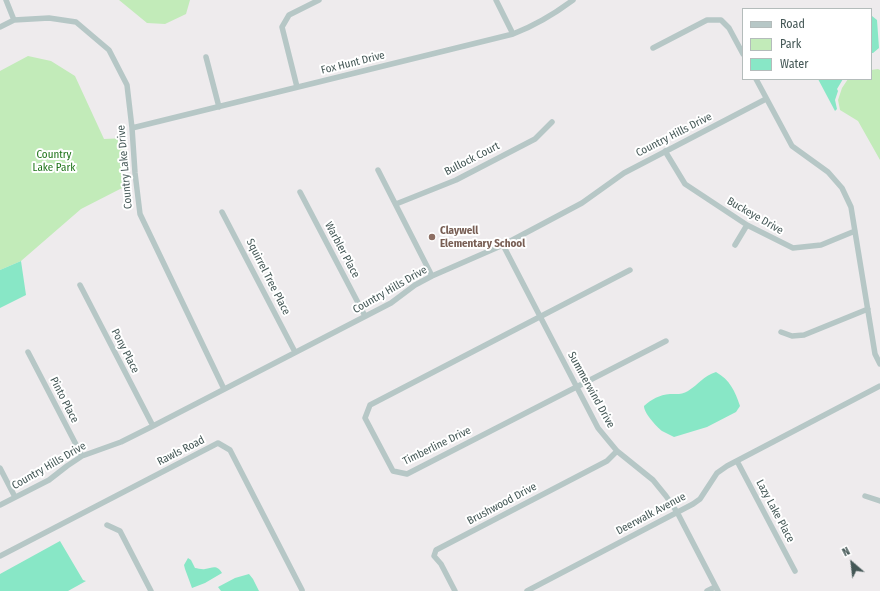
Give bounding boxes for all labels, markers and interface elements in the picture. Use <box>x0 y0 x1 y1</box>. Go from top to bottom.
legend <box>742 8 872 80</box>
text: Road <box>780 17 805 31</box>
text: Park <box>780 37 801 51</box>
street label: Fox Hunt Drive <box>320 49 386 77</box>
text: Water <box>780 57 808 71</box>
street label: Country Hills Drive <box>634 110 714 160</box>
street label: Country Lake Drive <box>115 125 135 209</box>
street label: Bullock Court <box>442 139 502 179</box>
park label: Country Lake Park <box>33 148 75 174</box>
street label: Buckeye Drive <box>724 195 786 237</box>
street label: Warbler Place <box>322 220 362 280</box>
place label: Claywell Elementary School <box>440 224 525 250</box>
marker: Claywell Elementary School <box>427 232 437 242</box>
street label: Squirrel Tree Place <box>243 237 293 317</box>
street label: Country Hills Drive <box>351 263 429 317</box>
street label: Pony Place <box>108 327 142 375</box>
street label: Summerwind Drive <box>565 350 617 430</box>
street label: Pinto Place <box>47 375 81 425</box>
street label: Timberline Drive <box>401 424 473 468</box>
street label: Rawls Road <box>155 433 207 469</box>
street label: Country Hills Drive <box>10 439 88 493</box>
street label: Lazy Lake Place <box>753 477 797 545</box>
street label: Brushwood Drive <box>465 480 539 528</box>
street label: Deerwalk Avenue <box>614 490 688 538</box>
north arrow <box>832 543 872 583</box>
text: N <box>840 545 852 559</box>

